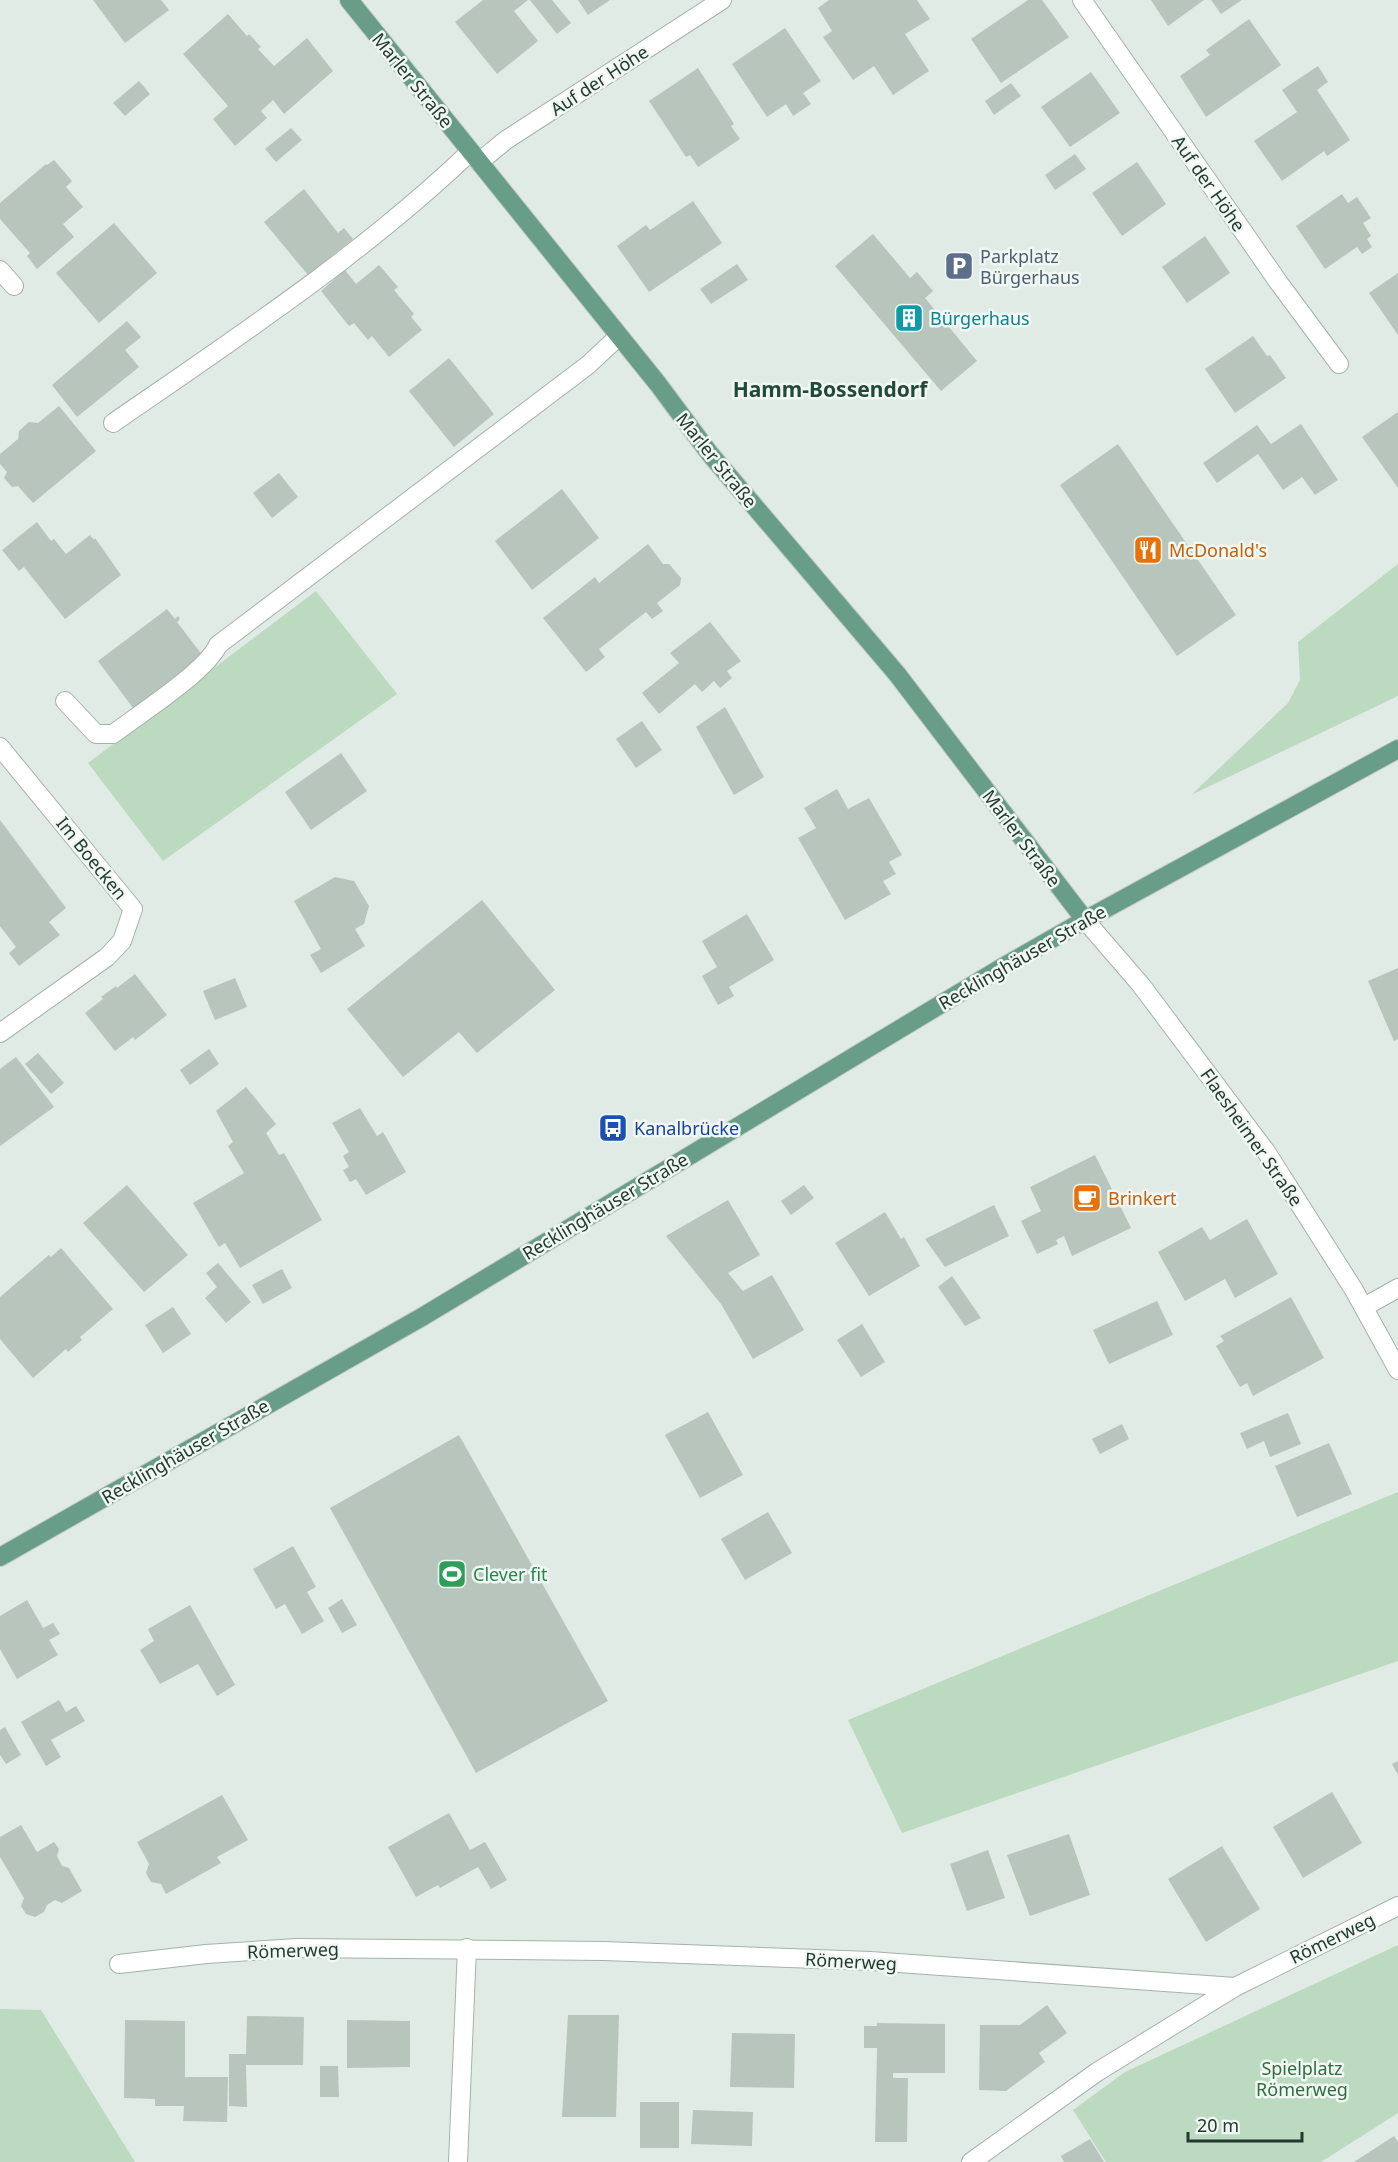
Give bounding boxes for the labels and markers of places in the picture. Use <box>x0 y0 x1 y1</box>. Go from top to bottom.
place label: Parkplatz Bürgerhaus <box>980 244 1080 289</box>
parking icon: Parkplatz Bürgerhaus <box>943 250 975 282</box>
building icon: Bürgerhaus <box>893 302 925 334</box>
place label: Bürgerhaus <box>930 306 1030 330</box>
restaurant icon: McDonald's <box>1132 534 1164 566</box>
place label: McDonald's <box>1169 538 1267 562</box>
bus stop icon: Kanalbrücke <box>597 1112 629 1144</box>
place label: Kanalbrücke <box>634 1116 739 1140</box>
cafe icon: Brinkert <box>1071 1182 1103 1214</box>
place label: Brinkert <box>1108 1186 1177 1210</box>
sports icon: Clever fit <box>436 1558 468 1590</box>
place label: Clever fit <box>473 1562 548 1586</box>

